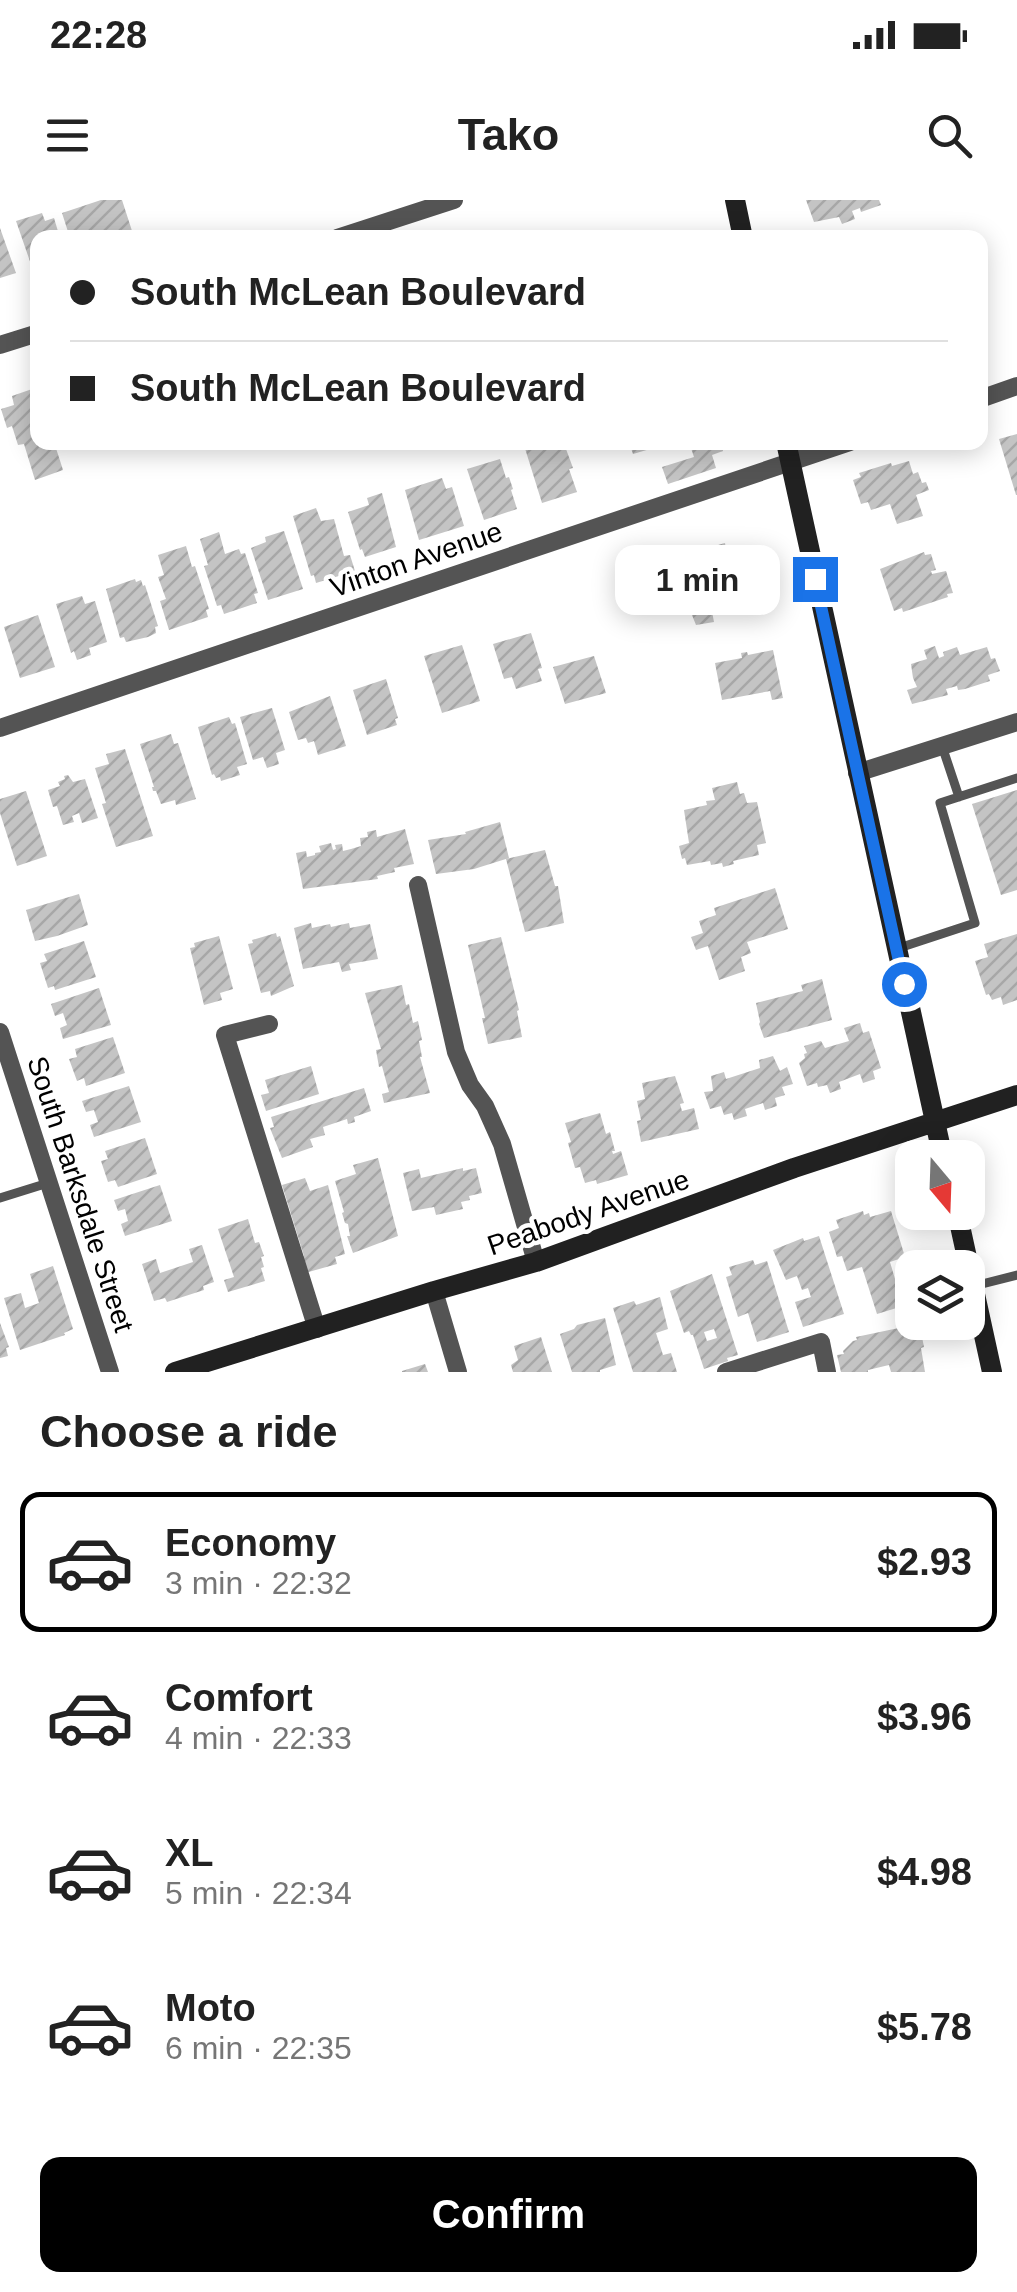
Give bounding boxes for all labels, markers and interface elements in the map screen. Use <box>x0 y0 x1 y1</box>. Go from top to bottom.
text: 22:28 <box>50 14 147 56</box>
icon: menu <box>40 108 95 163</box>
icon: search <box>922 108 977 163</box>
text: Tako <box>458 109 559 160</box>
text: South McLean Boulevard <box>130 271 586 313</box>
text: South McLean Boulevard <box>130 367 586 409</box>
street label: Vinton Avenue <box>326 516 506 603</box>
callout: 1 min <box>615 544 780 614</box>
route end <box>793 557 838 602</box>
text: 1 min <box>656 562 739 598</box>
route start <box>882 962 927 1007</box>
street label: South Barksdale Street <box>21 1052 140 1336</box>
north arrow <box>895 1140 985 1230</box>
map controls <box>895 1140 985 1340</box>
street label: Peabody Avenue <box>483 1163 693 1262</box>
button: layers <box>895 1250 985 1340</box>
text: Choose a ride <box>40 1406 338 1457</box>
icon: car <box>45 1517 135 1607</box>
text: Economy <box>165 1522 336 1564</box>
text: $2.93 <box>877 1541 972 1583</box>
text: 3 min · 22:32 <box>165 1565 352 1601</box>
icon: car <box>45 1672 135 1762</box>
text: Comfort <box>165 1677 313 1719</box>
text: $3.96 <box>877 1696 972 1738</box>
text: 4 min · 22:33 <box>165 1720 352 1756</box>
icon: car <box>45 1827 135 1917</box>
text: XL <box>165 1832 214 1874</box>
text: $4.98 <box>877 1851 972 1893</box>
text: 5 min · 22:34 <box>165 1875 352 1911</box>
icon: car <box>45 1982 135 2072</box>
text: Moto <box>165 1987 256 2029</box>
text: $5.78 <box>877 2006 972 2048</box>
text: 6 min · 22:35 <box>165 2030 352 2066</box>
button: Confirm <box>40 2157 977 2272</box>

